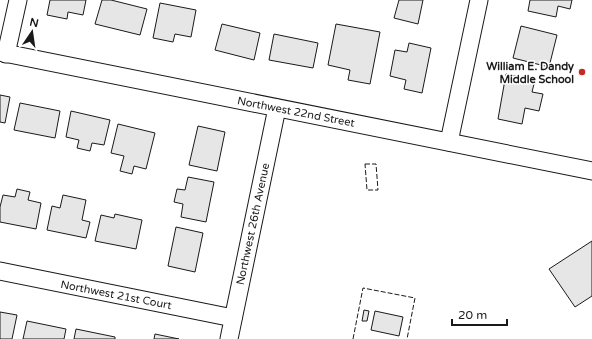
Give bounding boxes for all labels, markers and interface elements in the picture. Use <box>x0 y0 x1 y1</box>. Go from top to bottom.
north arrow <box>12 12 52 52</box>
text: N <box>28 15 40 30</box>
place label: William E. Dandy Middle School <box>486 60 574 86</box>
marker: William E. Dandy Middle School <box>577 67 587 77</box>
street label: Northwest 22nd Street <box>236 94 356 130</box>
street label: Northwest 26th Avenue <box>234 162 272 286</box>
street label: Northwest 21st Court <box>59 278 173 312</box>
scale bar <box>452 301 507 327</box>
text: 20 m <box>458 308 487 322</box>

